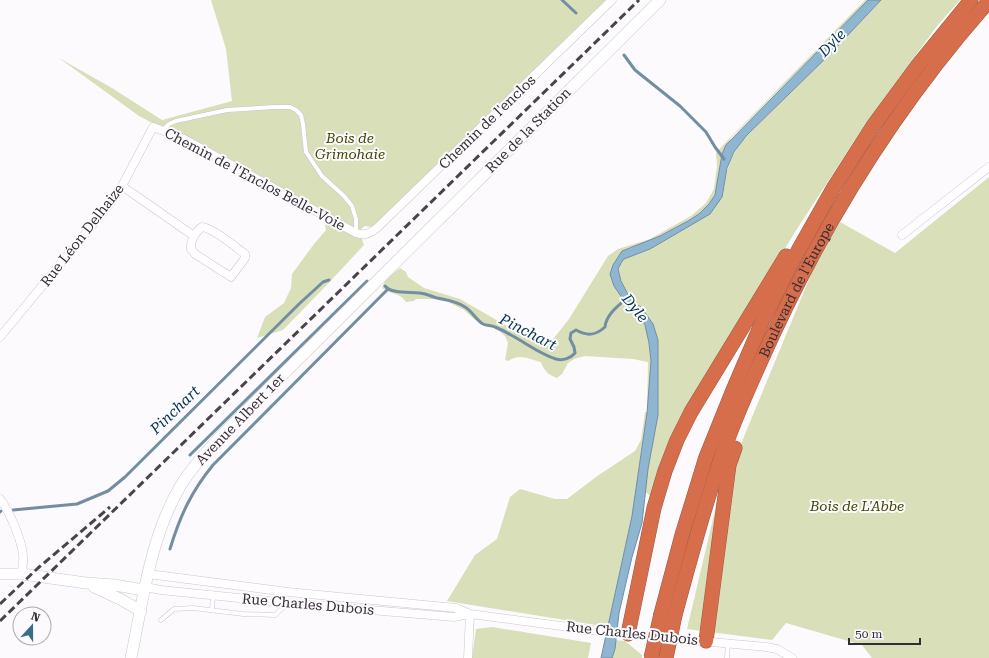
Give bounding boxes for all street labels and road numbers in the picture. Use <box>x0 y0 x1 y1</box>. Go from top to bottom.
street label: Chemin de l'enclos <box>435 72 539 172</box>
street label: Rue de la Station <box>482 84 574 176</box>
street label: Chemin de l'Enclos Belle-Voie <box>162 124 348 234</box>
street label: Rue Léon Delhaize <box>37 180 127 289</box>
street label: Boulevard de l'Europe <box>756 219 837 360</box>
street label: Avenue Albert 1er <box>192 370 288 468</box>
street label: Rue Charles Dubois <box>241 590 375 618</box>
street label: Rue Charles Dubois <box>565 618 699 648</box>

